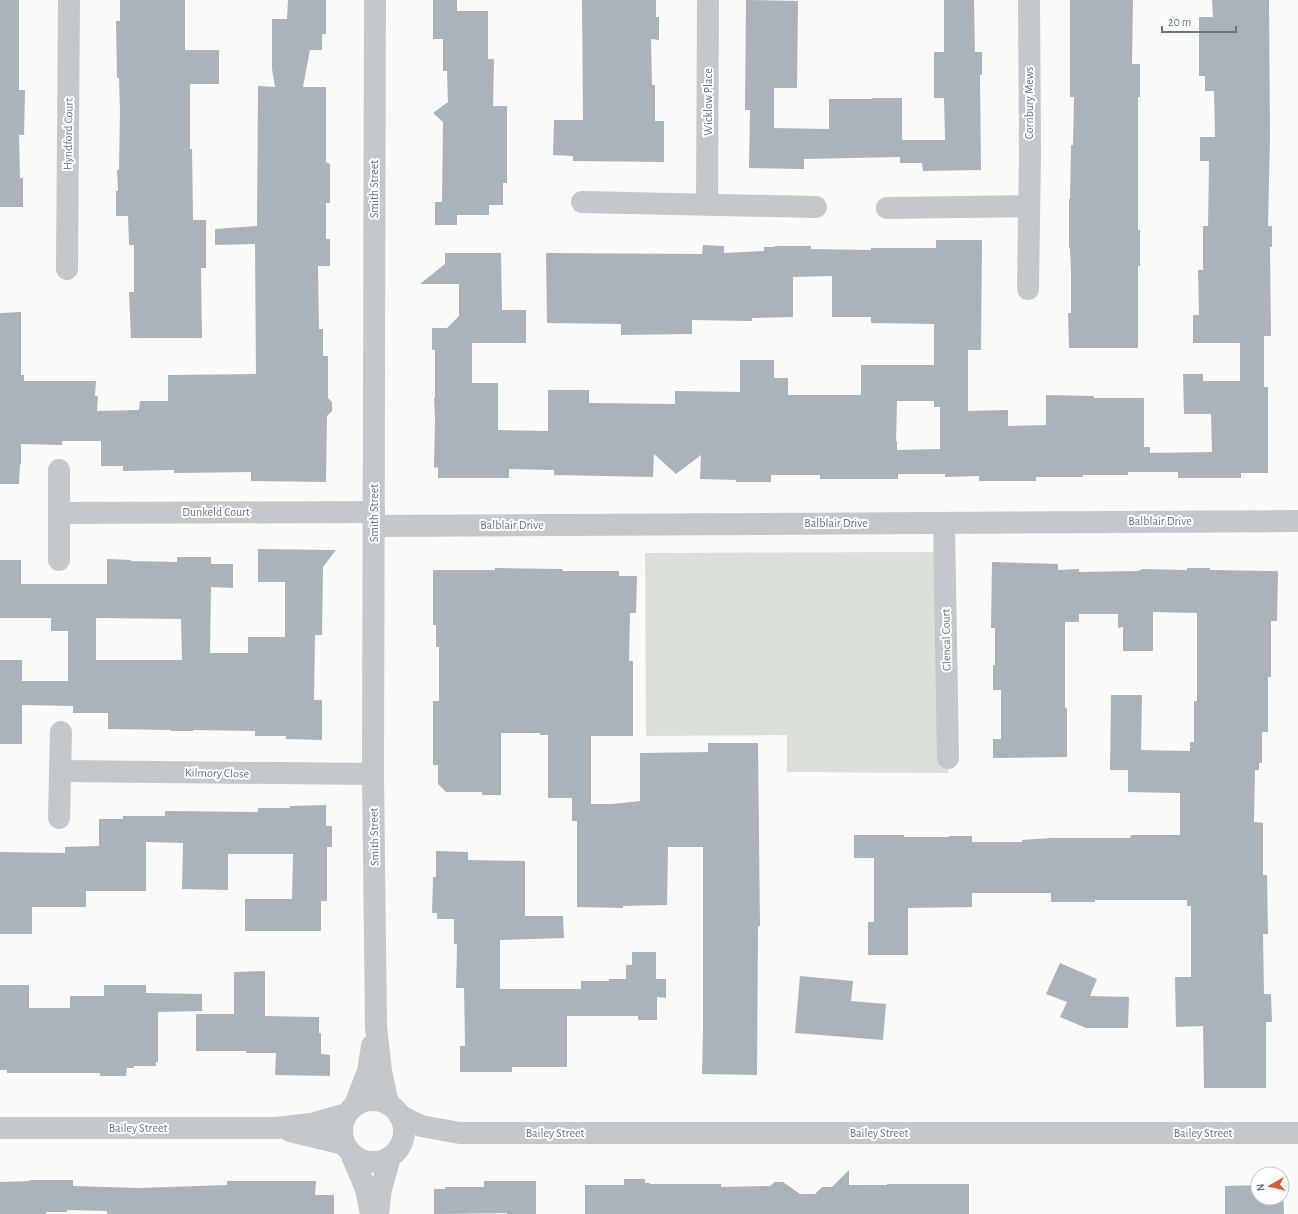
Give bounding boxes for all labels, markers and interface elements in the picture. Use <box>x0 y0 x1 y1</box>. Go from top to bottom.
scale bar <box>1162 8 1236 34</box>
text: 20 m <box>1168 16 1191 28</box>
street label: Cornbury Mews <box>1023 67 1036 139</box>
street label: Wicklow Place <box>702 68 714 136</box>
street label: Hyndford Court <box>61 98 76 170</box>
street label: Smith Street <box>368 160 380 218</box>
street label: Smith Street <box>368 484 380 542</box>
street label: Dunkeld Court <box>182 506 250 518</box>
street label: Balblair Drive <box>1128 515 1192 527</box>
street label: Balblair Drive <box>804 517 868 529</box>
street label: Balblair Drive <box>480 519 544 531</box>
street label: Glencal Court <box>939 609 953 671</box>
street label: Kilmory Close <box>185 766 249 781</box>
street label: Smith Street <box>367 808 381 866</box>
street label: Bailey Street <box>109 1122 168 1135</box>
street label: Bailey Street <box>526 1127 585 1140</box>
street label: Bailey Street <box>850 1127 909 1140</box>
street label: Bailey Street <box>1174 1127 1233 1140</box>
north arrow <box>1250 1166 1290 1206</box>
text: N <box>1255 1183 1267 1192</box>

